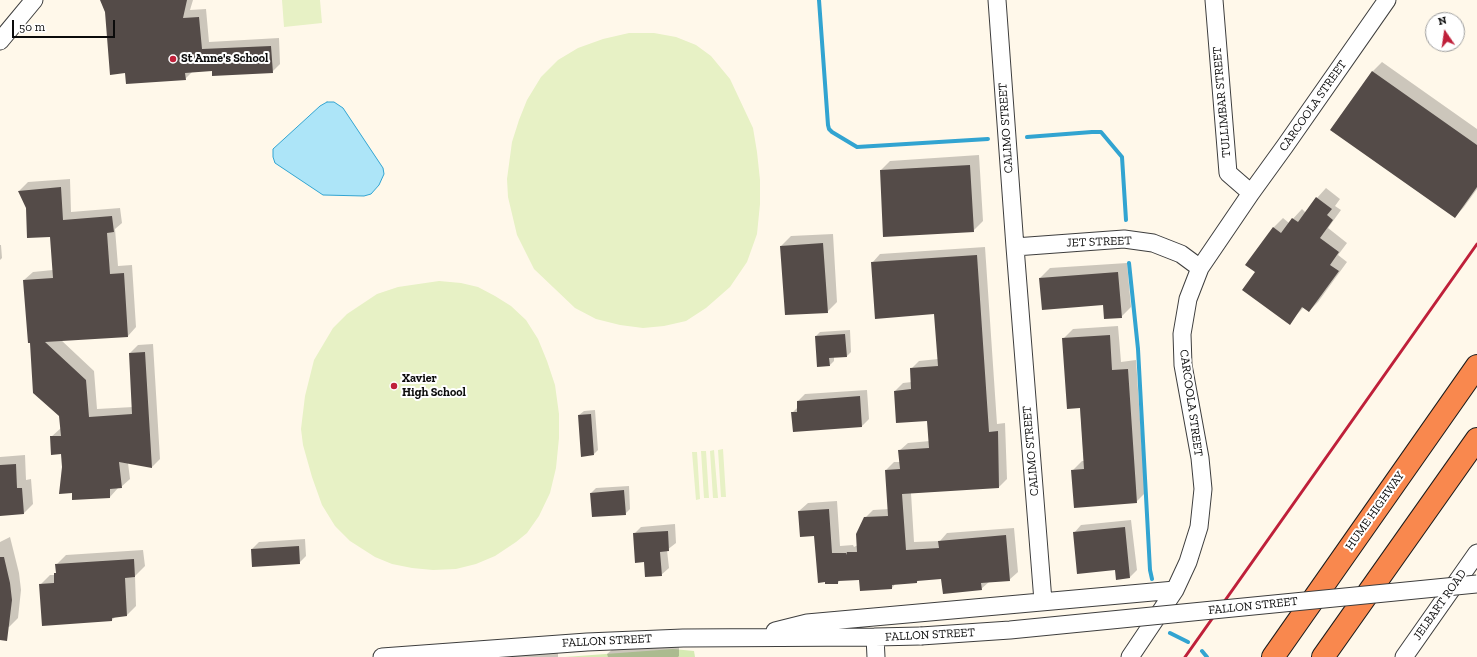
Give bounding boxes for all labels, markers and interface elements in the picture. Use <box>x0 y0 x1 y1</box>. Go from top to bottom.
scale bar <box>14 12 117 38</box>
north arrow <box>1425 12 1465 52</box>
text: N <box>1437 14 1448 28</box>
text: 50 m <box>19 20 45 34</box>
street label: TULLIMBAR STREET <box>1210 46 1234 158</box>
place label: St Anne's School <box>181 52 268 66</box>
marker: St Anne's School <box>168 54 178 64</box>
street label: CARCOOLA STREET <box>1276 58 1350 154</box>
street label: CALIMO STREET <box>996 82 1016 174</box>
street label: JET STREET <box>1066 234 1132 250</box>
street label: CARCOOLA STREET <box>1176 349 1206 457</box>
place label: Xavier High School <box>402 372 466 400</box>
marker: Xavier High School <box>389 381 399 391</box>
street label: CALIMO STREET <box>1020 405 1042 497</box>
street label: HUME HIGHWAY <box>1342 469 1408 553</box>
street label: JELBART ROAD <box>1410 567 1470 643</box>
street label: FALLON STREET <box>1208 594 1298 618</box>
street label: FALLON STREET <box>885 625 975 645</box>
street label: FALLON STREET <box>562 631 652 651</box>

